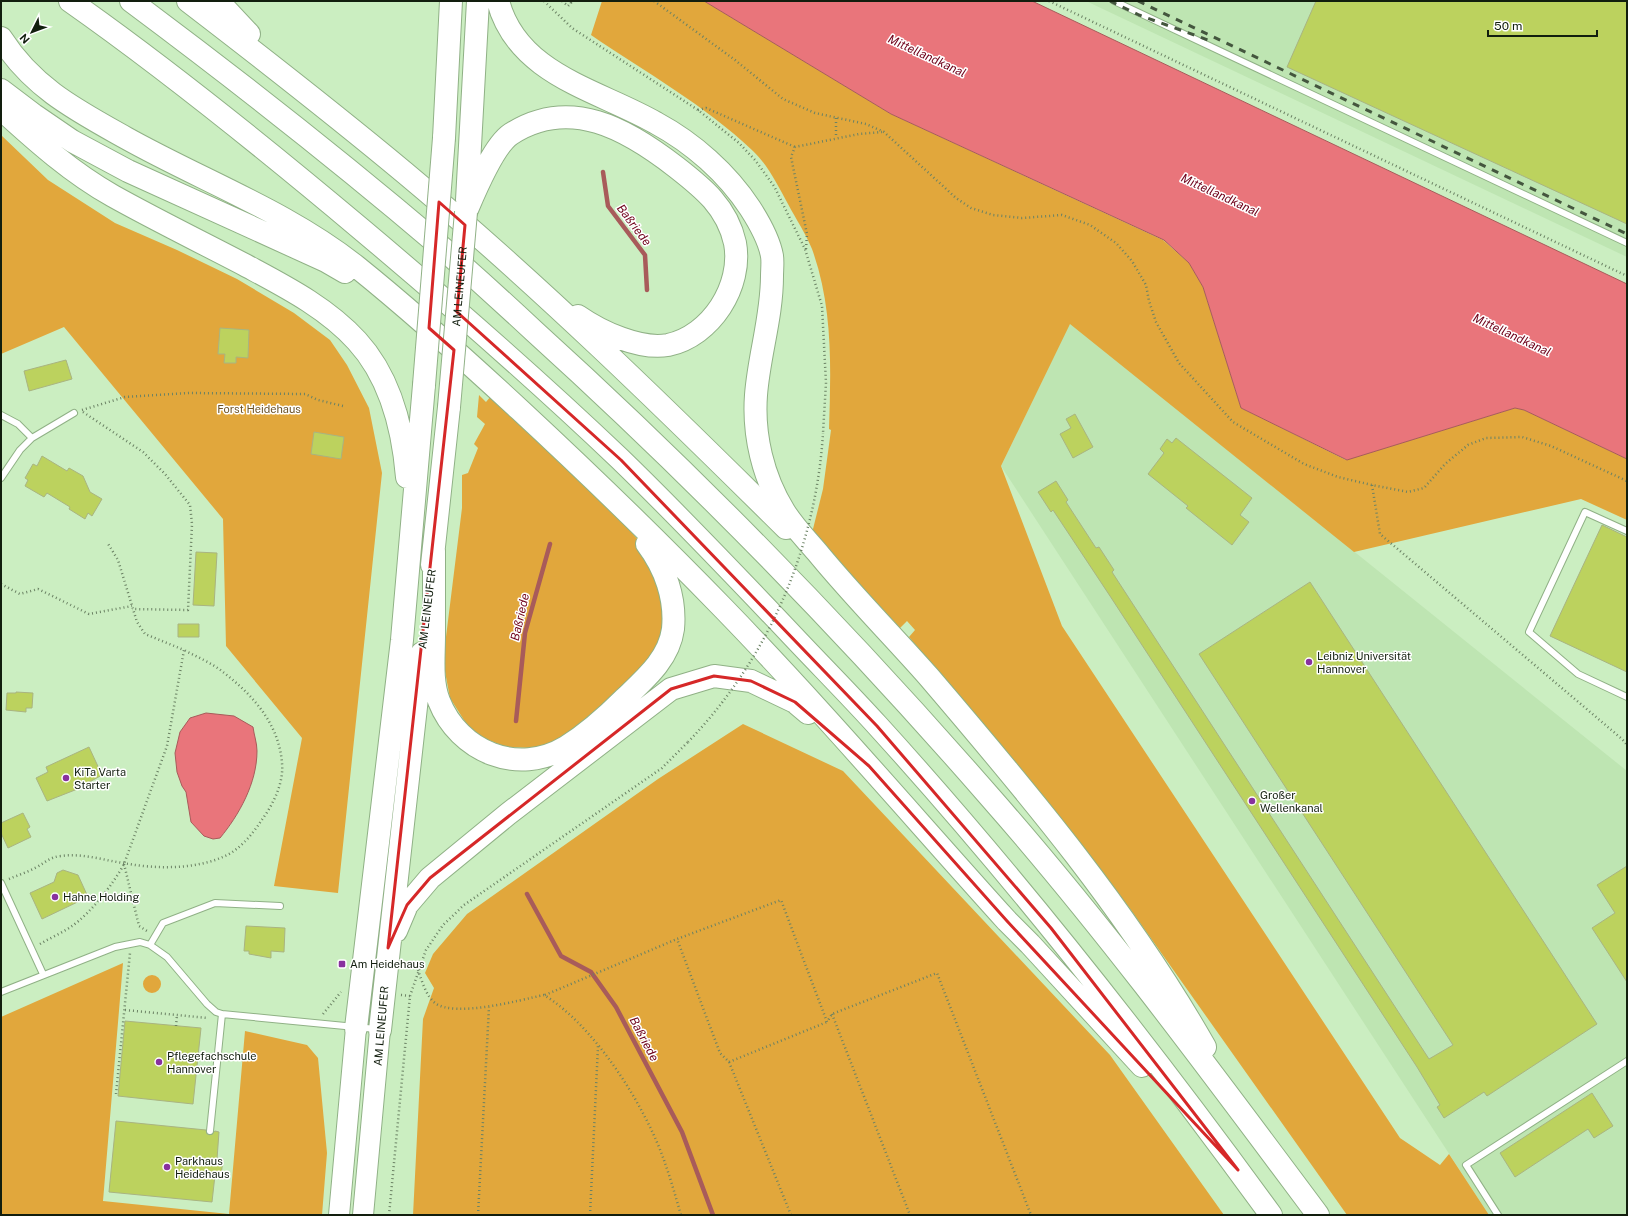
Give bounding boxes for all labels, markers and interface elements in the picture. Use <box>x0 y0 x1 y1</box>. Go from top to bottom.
north arrow <box>12 12 52 52</box>
scale bar <box>1488 12 1597 38</box>
text: 50 m <box>1494 19 1522 33</box>
text: N <box>17 31 32 46</box>
water label: Mittellandkanal <box>886 32 968 80</box>
water label: Mittellandkanal <box>1179 171 1261 219</box>
water label: Baßriede <box>614 202 654 249</box>
street label: AM LEINEUFER <box>450 246 469 327</box>
water label: Mittellandkanal <box>1471 311 1553 359</box>
park label: Forst Heidehaus <box>217 403 301 415</box>
street label: AM LEINEUFER <box>416 568 438 650</box>
water label: Baßriede <box>508 591 532 642</box>
place label: Leibniz Universität Hannover <box>1317 650 1411 675</box>
marker: Leibniz Universität Hannover <box>1304 657 1314 667</box>
place label: KiTa Varta Starter <box>74 766 126 791</box>
marker: KiTa Varta Starter <box>61 773 71 783</box>
place label: Großer Wellenkanal <box>1260 789 1323 814</box>
marker: Großer Wellenkanal <box>1247 796 1257 806</box>
place label: Hahne Holding <box>63 891 139 903</box>
marker: Hahne Holding <box>50 892 60 902</box>
place label: Am Heidehaus <box>350 958 425 970</box>
marker: Am Heidehaus <box>337 959 347 969</box>
street label: AM LEINEUFER <box>372 985 390 1067</box>
water label: Baßriede <box>627 1014 662 1064</box>
place label: Pflegefachschule Hannover <box>167 1050 257 1075</box>
marker: Pflegefachschule Hannover <box>154 1057 164 1067</box>
place label: Parkhaus Heidehaus <box>175 1155 230 1180</box>
marker: Parkhaus Heidehaus <box>162 1162 172 1172</box>

